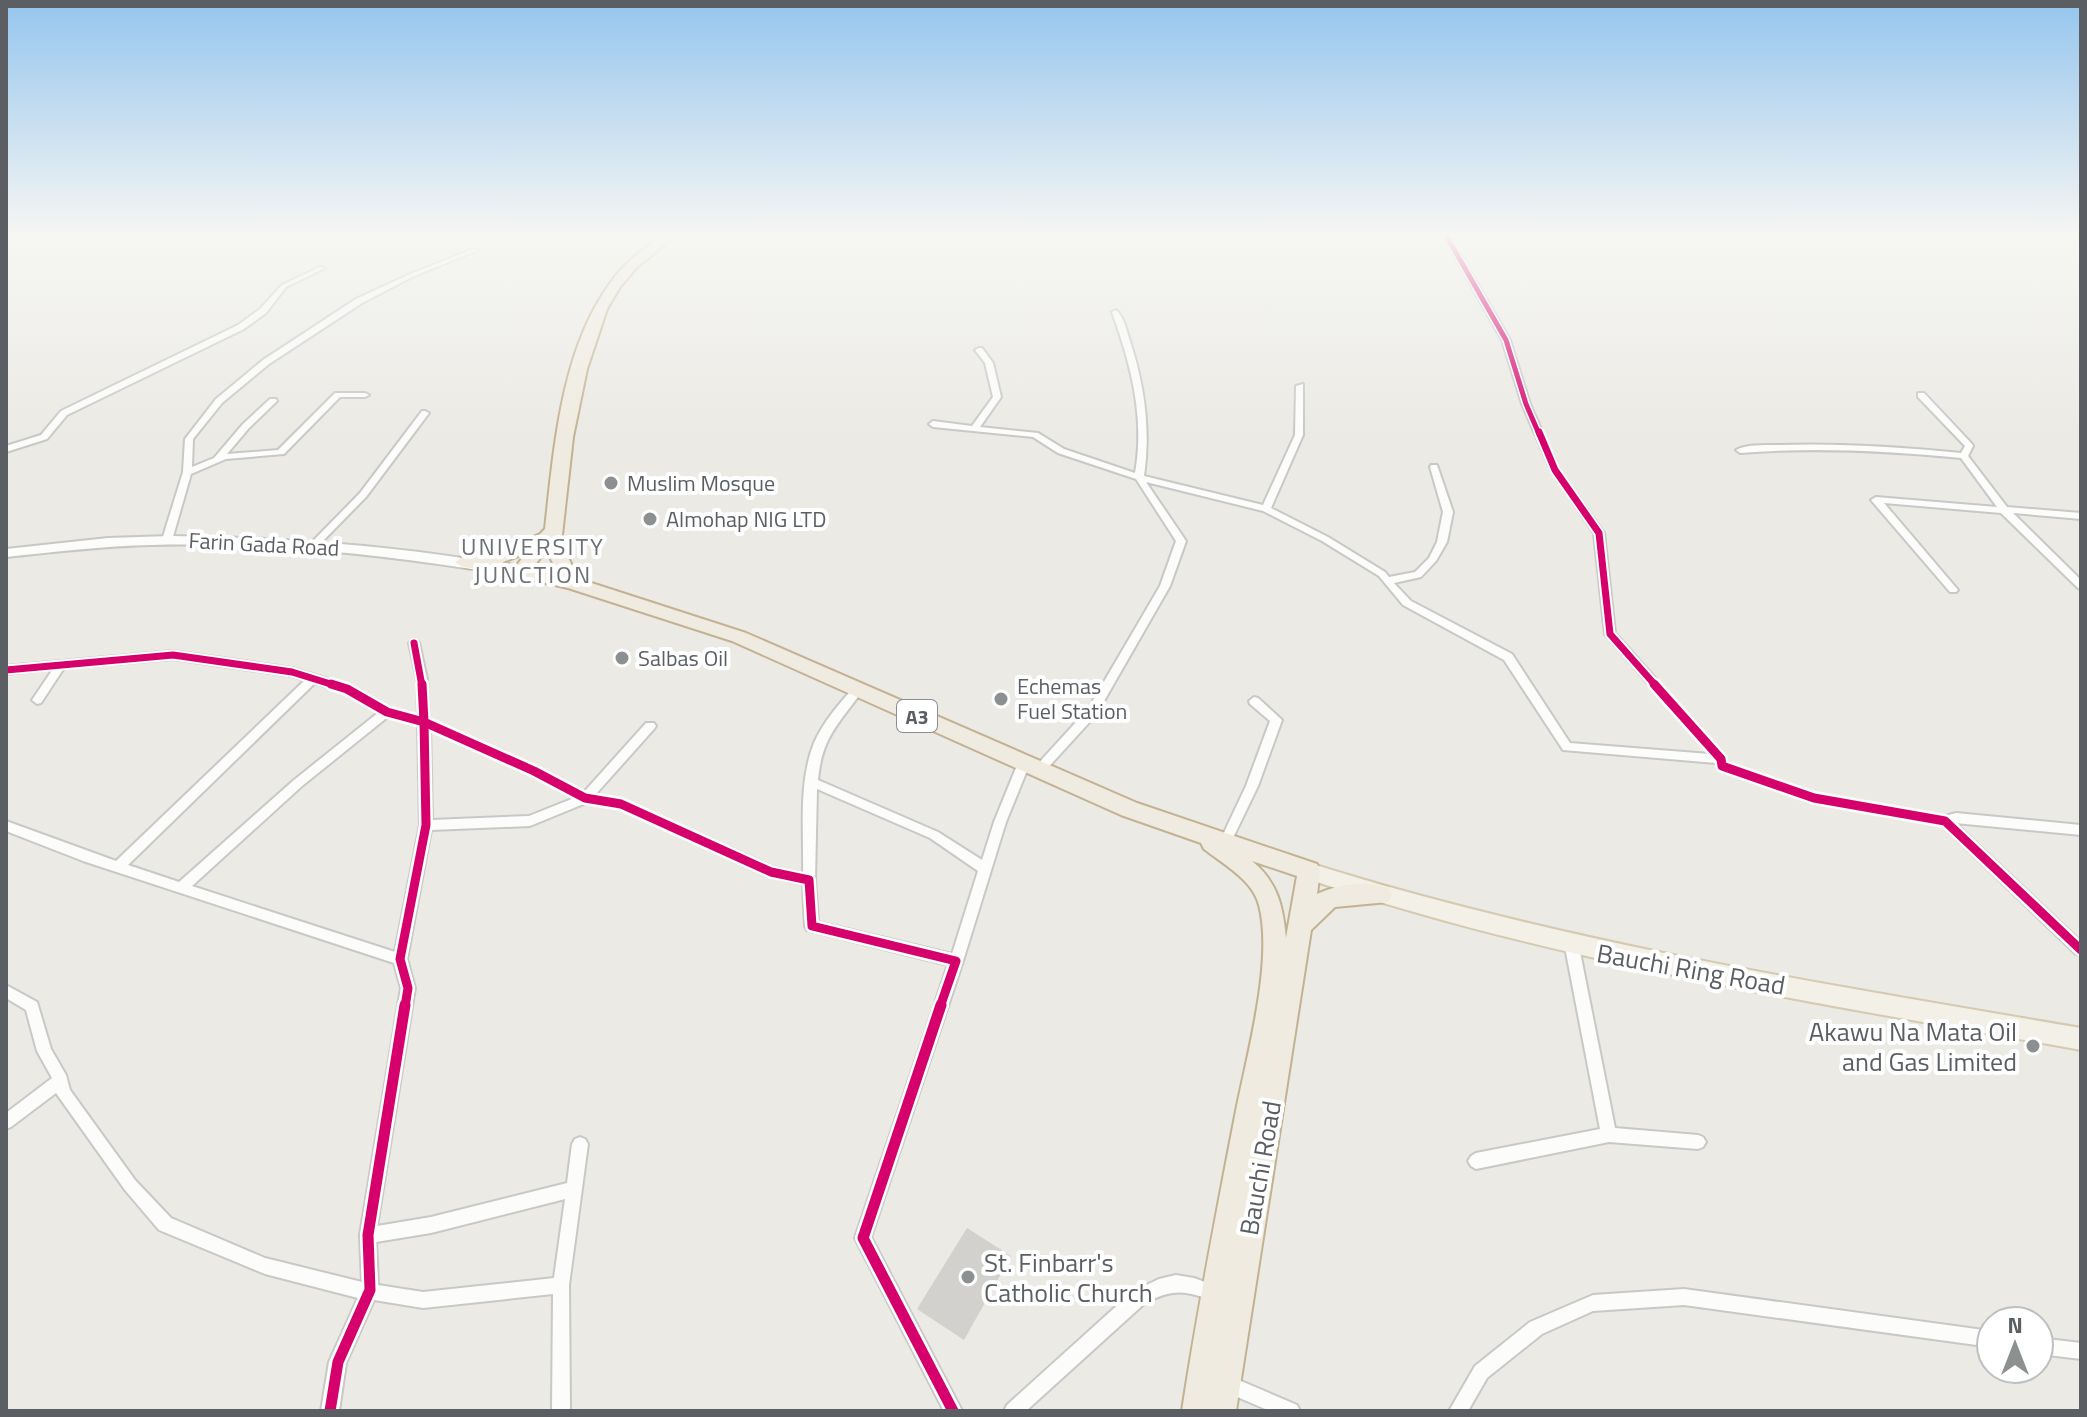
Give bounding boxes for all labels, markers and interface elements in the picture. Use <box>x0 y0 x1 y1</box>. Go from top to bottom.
place label: Muslim Mosque <box>627 466 775 500</box>
marker: Muslim Mosque <box>602 474 620 492</box>
place label: Almohap NIG LTD <box>666 502 826 536</box>
marker: Almohap NIG LTD <box>641 510 659 528</box>
street label: Farin Gada Road <box>188 523 340 565</box>
district label: UNIVERSITY JUNCTION <box>461 528 605 592</box>
place label: Salbas Oil <box>638 641 728 675</box>
marker: Salbas Oil <box>613 649 631 667</box>
place label: Echemas Fuel Station <box>1017 669 1127 728</box>
marker: Echemas Fuel Station <box>992 690 1010 708</box>
road number: A3 <box>897 700 937 732</box>
street label: Bauchi Ring Road <box>1594 933 1788 1005</box>
place label: Akawu Na Mata Oil and Gas Limited <box>1809 1012 2017 1081</box>
marker: Akawu Na Mata Oil and Gas Limited <box>2024 1037 2042 1055</box>
street label: Bauchi Road <box>1229 1098 1291 1238</box>
place label: St. Finbarr's Catholic Church <box>984 1243 1153 1312</box>
marker: St. Finbarr's Catholic Church <box>959 1268 977 1286</box>
north arrow <box>1975 1305 2055 1385</box>
text: N <box>2007 1308 2023 1342</box>

